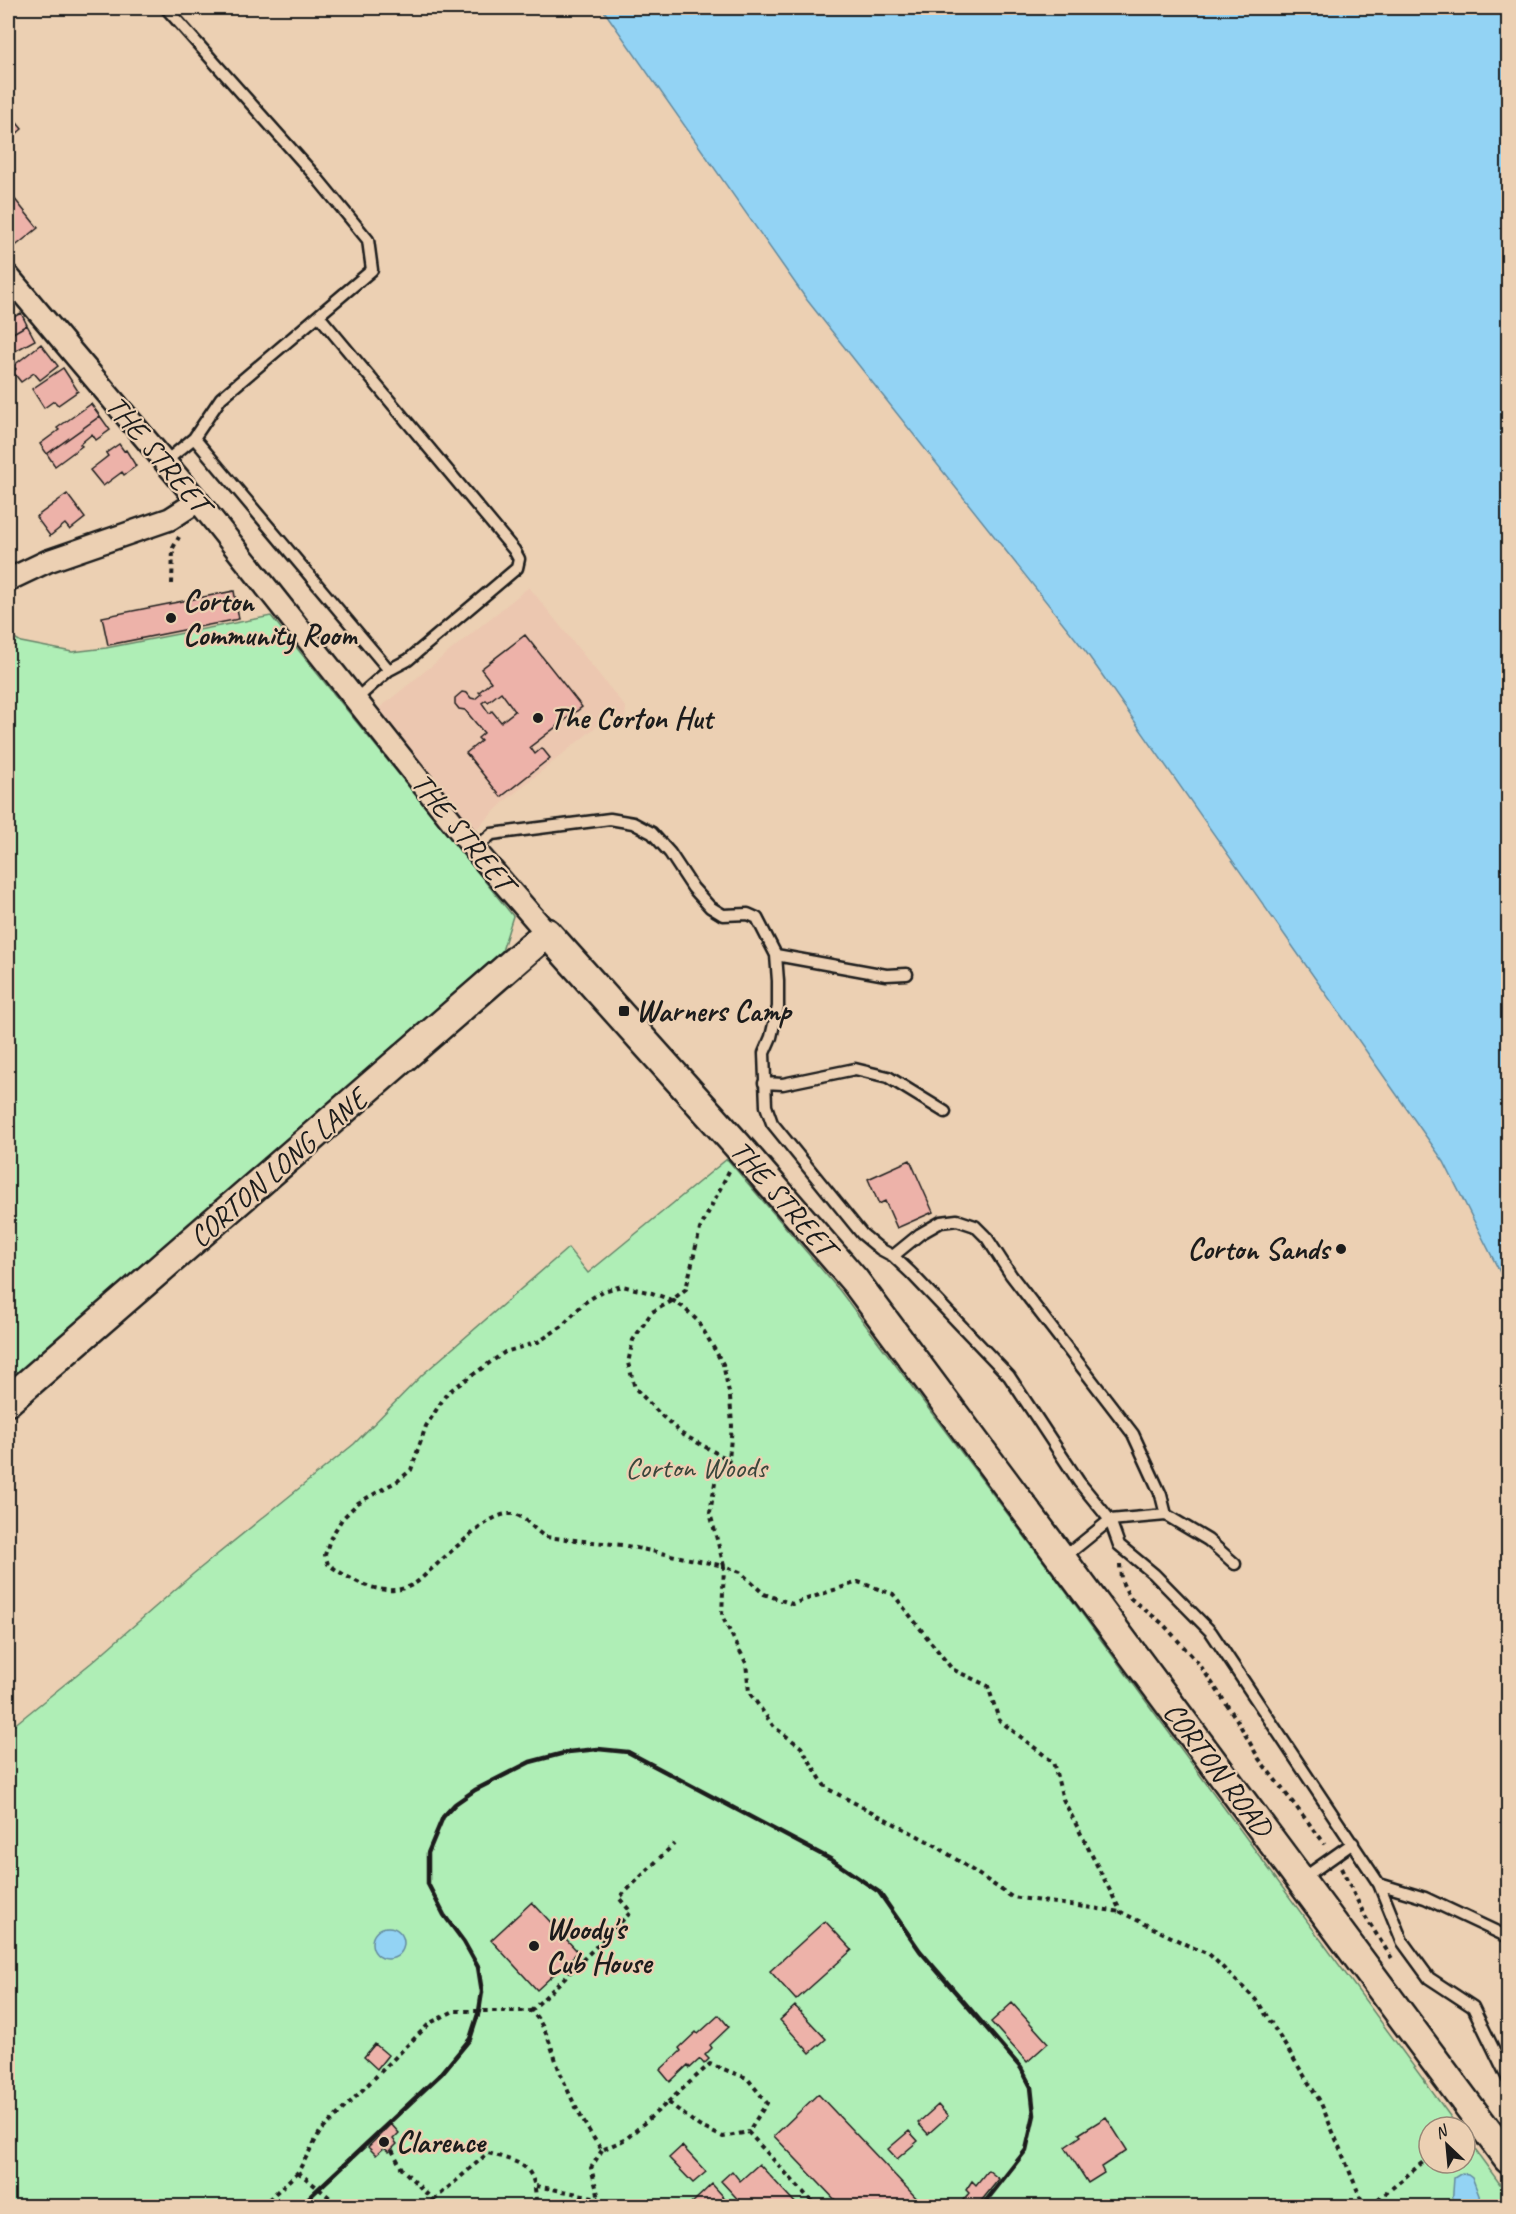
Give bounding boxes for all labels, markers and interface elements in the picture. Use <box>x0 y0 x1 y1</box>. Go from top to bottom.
street label: THE STREET <box>98 387 223 526</box>
place label: Corton Community Room <box>183 582 359 655</box>
marker: Corton Community Room <box>164 611 178 625</box>
place label: The Corton Hut <box>550 699 715 737</box>
marker: The Corton Hut <box>531 711 545 725</box>
street label: THE STREET <box>403 765 527 905</box>
place label: Warners Camp <box>636 992 793 1030</box>
marker: Warners Camp <box>617 1004 631 1018</box>
street label: CORTON LONG LANE <box>181 1078 377 1256</box>
street label: THE STREET <box>722 1132 849 1270</box>
place label: Corton Sands <box>1187 1230 1332 1268</box>
marker: Corton Sands <box>1334 1242 1348 1256</box>
park label: Corton Woods <box>625 1448 770 1486</box>
street label: CORTON ROAD <box>1155 1694 1283 1846</box>
place label: Woody's Cub House <box>546 1910 654 1982</box>
marker: Woody's Cub House <box>527 1939 541 1953</box>
north arrow <box>1417 2115 1477 2175</box>
text: N <box>1432 2120 1452 2144</box>
place label: Clarence <box>396 2123 487 2161</box>
marker: Clarence <box>377 2135 391 2149</box>

